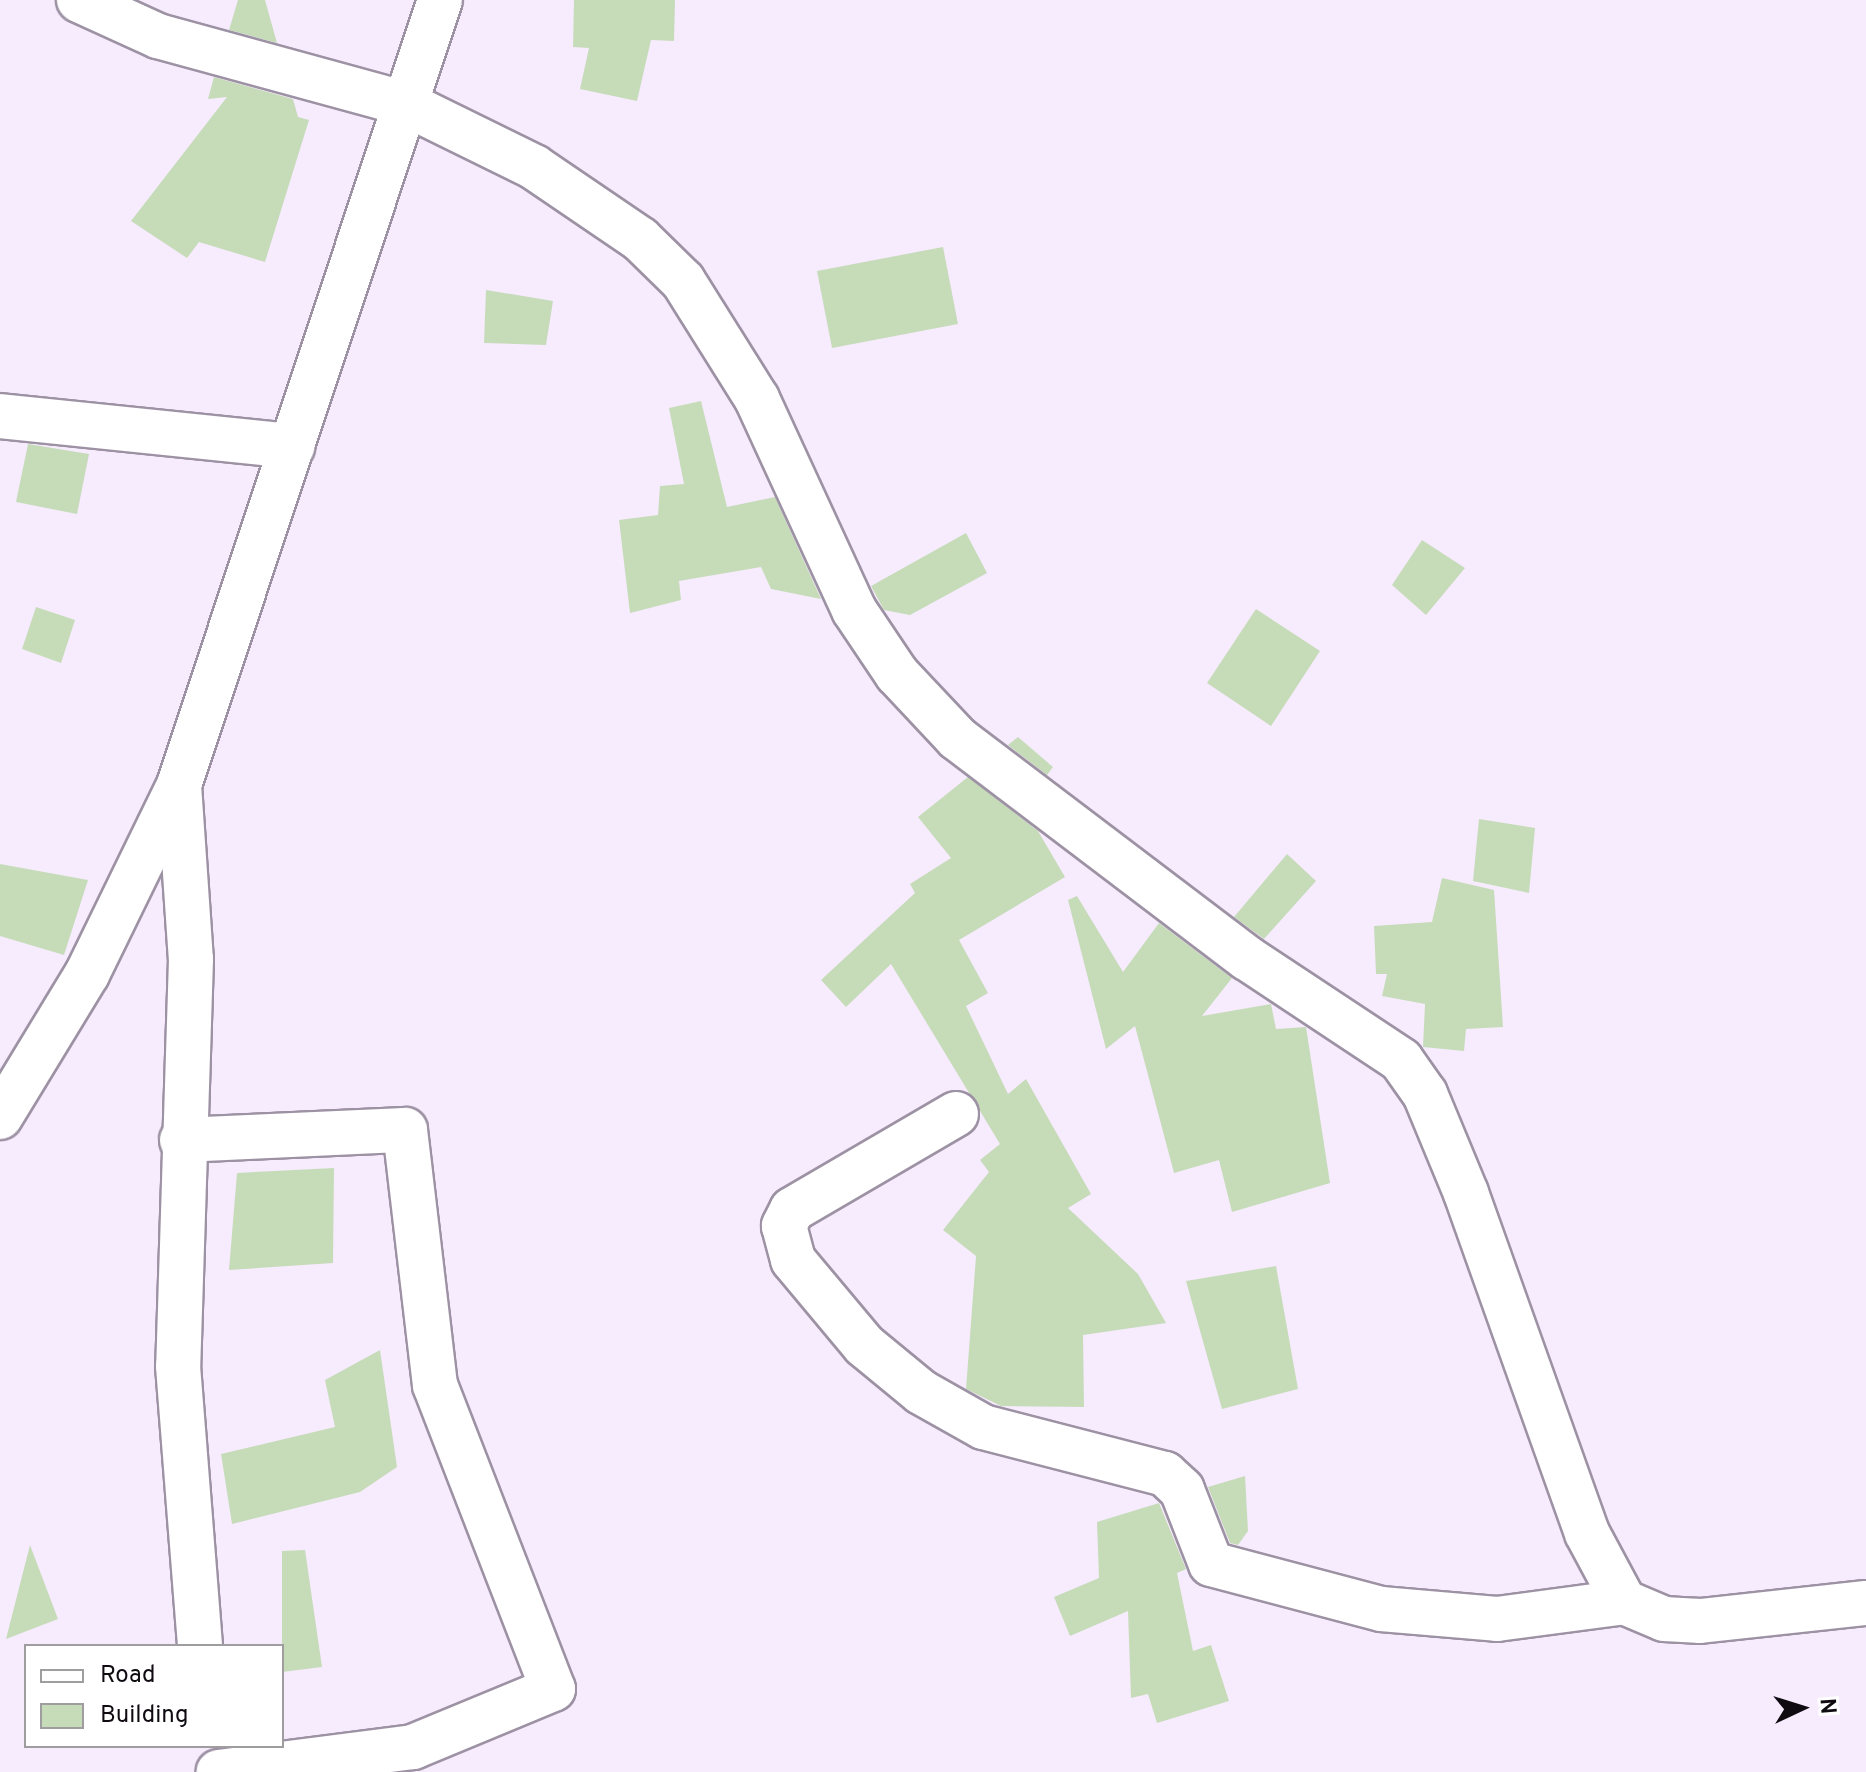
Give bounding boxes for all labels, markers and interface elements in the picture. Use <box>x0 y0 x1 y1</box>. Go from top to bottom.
legend <box>24 1644 284 1748</box>
text: Road <box>100 1661 156 1691</box>
north arrow <box>1762 1668 1842 1748</box>
text: N <box>1812 1697 1840 1715</box>
text: Building <box>100 1701 189 1731</box>

